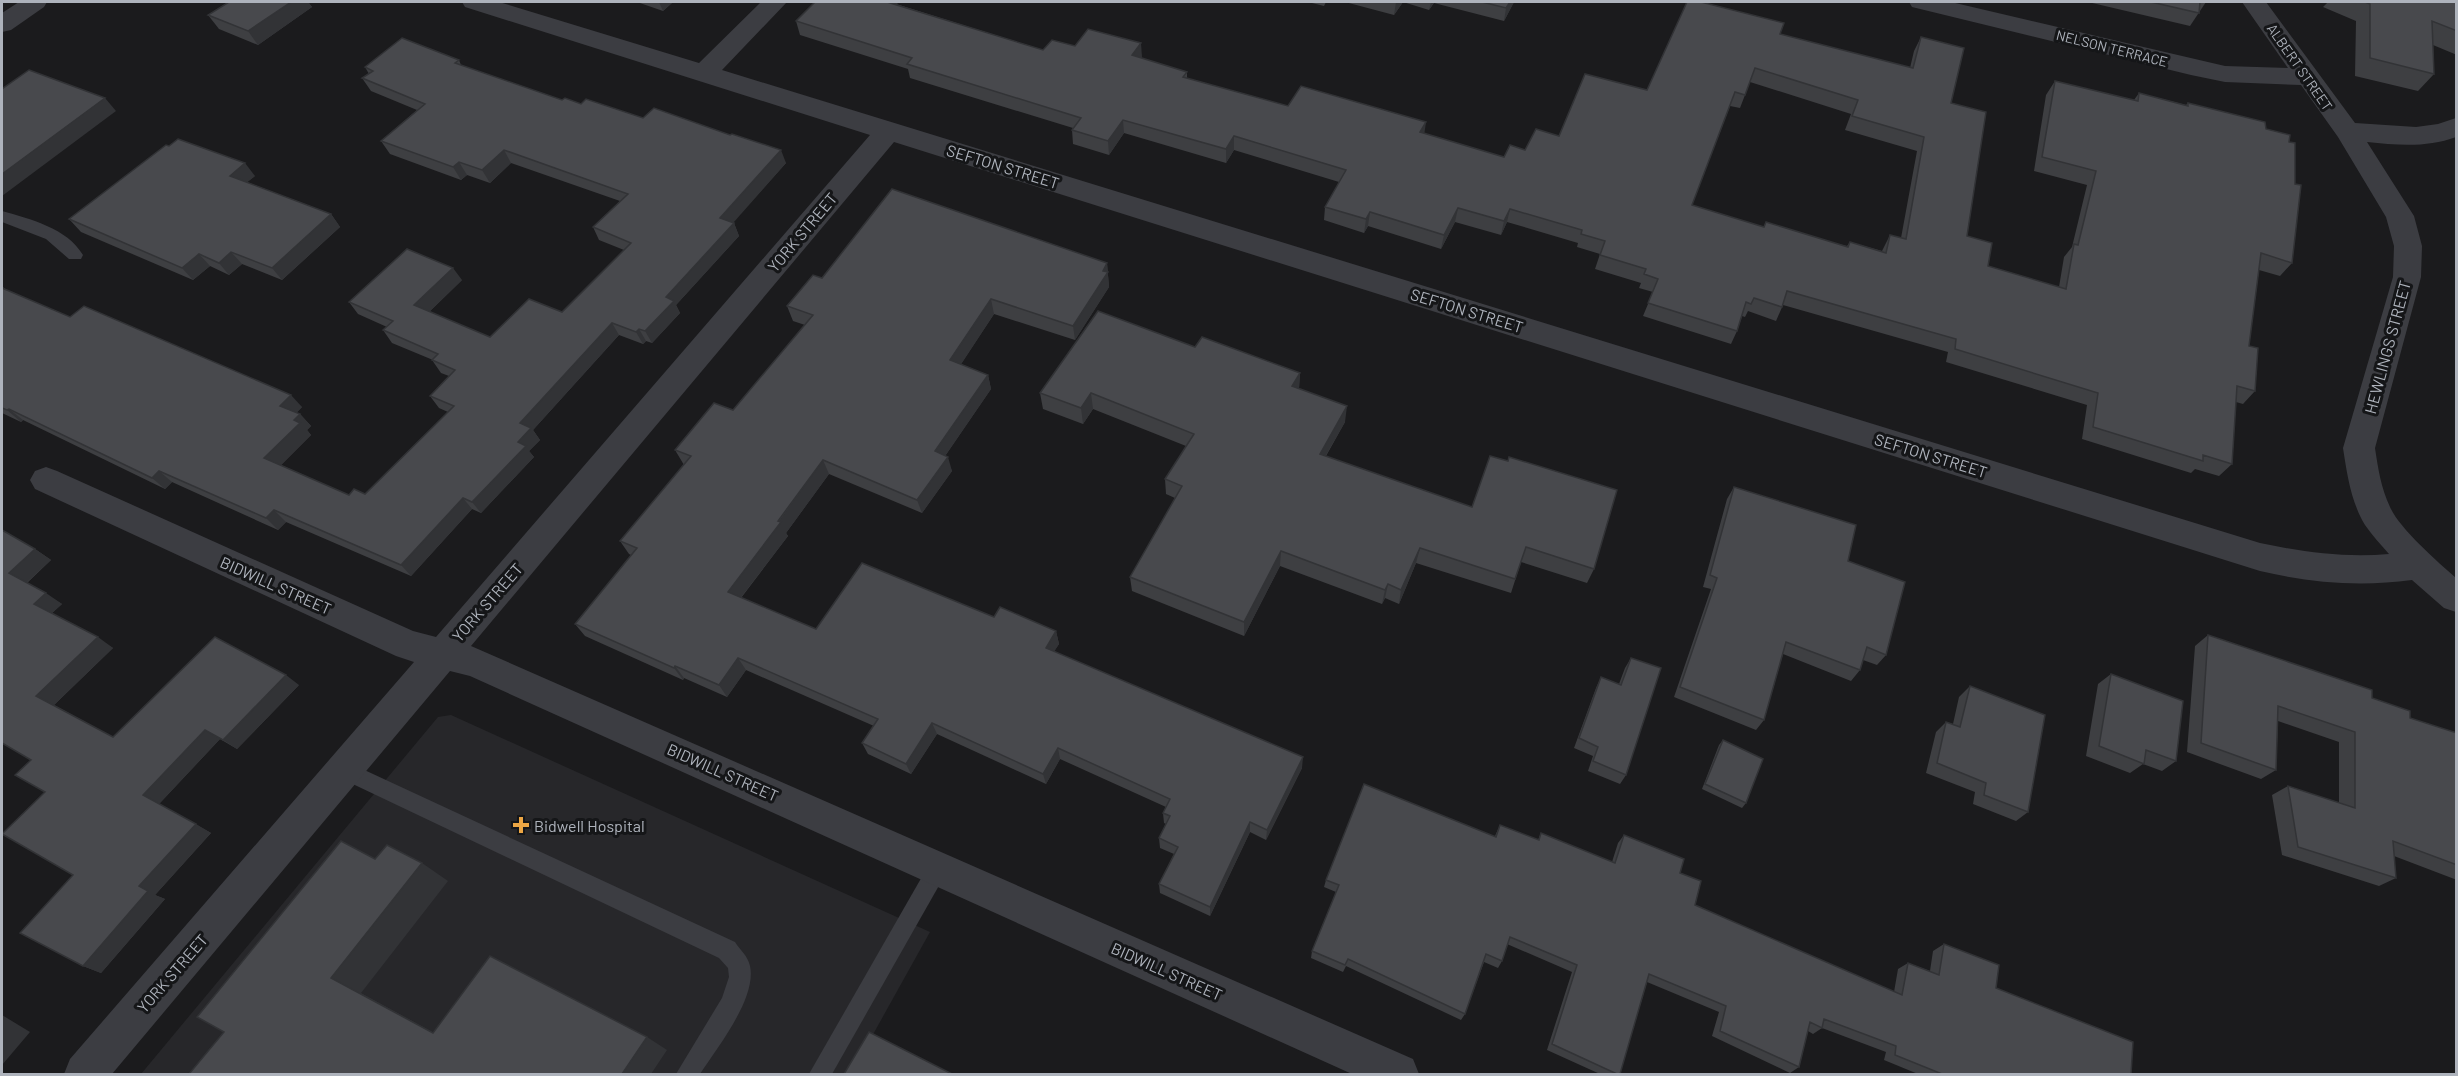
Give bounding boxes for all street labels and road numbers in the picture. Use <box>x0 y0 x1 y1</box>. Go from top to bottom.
street label: ALBERT STREET <box>2264 20 2336 114</box>
street label: NELSON TERRACE <box>2055 26 2169 70</box>
street label: SEFTON STREET <box>944 140 1062 192</box>
street label: YORK STREET <box>763 188 841 276</box>
street label: HEWLINGS STREET <box>2360 278 2414 416</box>
street label: SEFTON STREET <box>1408 284 1526 336</box>
street label: SEFTON STREET <box>1872 429 1990 481</box>
street label: BIDWILL STREET <box>217 552 335 618</box>
street label: YORK STREET <box>448 559 526 645</box>
street label: BIDWILL STREET <box>664 739 782 805</box>
street label: YORK STREET <box>133 930 211 1016</box>
street label: BIDWILL STREET <box>1108 938 1226 1004</box>

